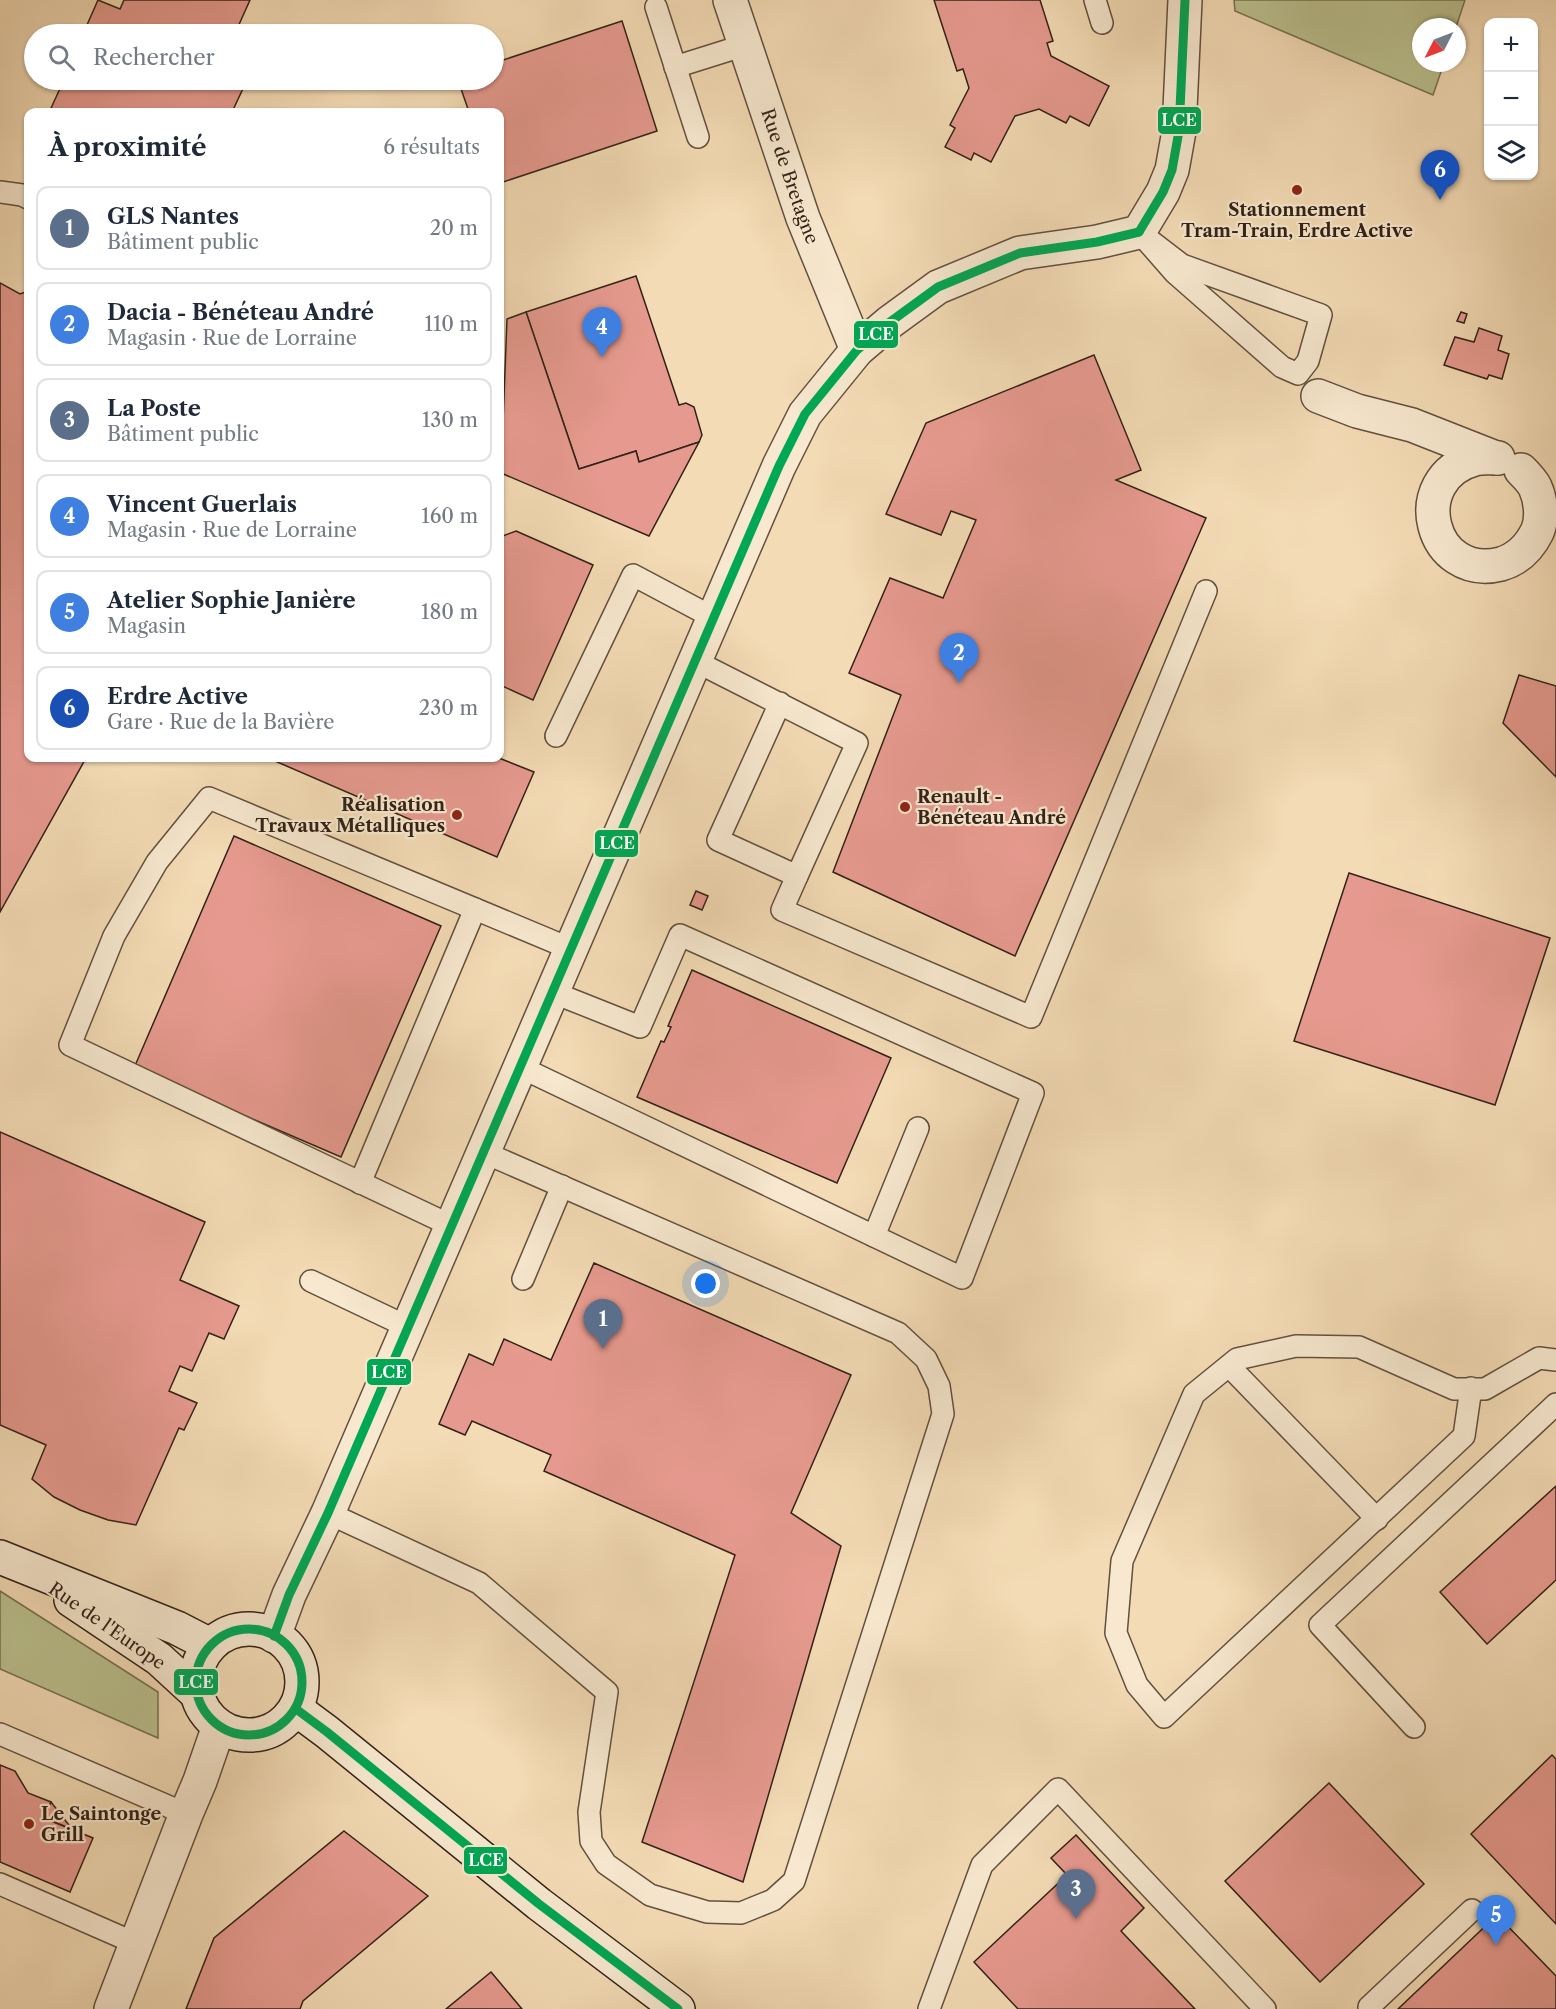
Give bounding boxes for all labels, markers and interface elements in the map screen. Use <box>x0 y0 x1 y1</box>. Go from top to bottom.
north arrow <box>1412 18 1466 72</box>
map controls <box>1484 18 1538 180</box>
button: + <box>1484 18 1538 72</box>
search box <box>24 24 504 90</box>
icon: search <box>45 41 78 74</box>
text: Rechercher <box>93 44 215 71</box>
button: − <box>1484 72 1538 126</box>
street label: Rue de Bretagne <box>756 106 823 247</box>
line badge: LCE <box>1157 106 1202 135</box>
text: LCE <box>1161 110 1197 130</box>
button: layers <box>1484 126 1538 180</box>
text: À proximité <box>48 131 207 163</box>
text: 6 résultats <box>383 135 480 159</box>
pin: 6 <box>1420 150 1460 200</box>
marker: Stationnement Tram-Train, Erdre Active <box>1290 183 1304 197</box>
place label: Stationnement Tram-Train, Erdre Active <box>1181 199 1413 242</box>
text: GLS Nantes <box>107 203 239 230</box>
text: 1 <box>65 216 74 240</box>
text: 20 m <box>430 216 478 240</box>
text: Bâtiment public <box>107 230 259 254</box>
text: Dacia - Bénéteau André <box>107 299 374 326</box>
pin: 4 <box>582 308 622 357</box>
text: 2 <box>64 312 75 336</box>
text: 110 m <box>425 312 478 336</box>
line badge: LCE <box>853 320 899 349</box>
text: LCE <box>858 324 894 344</box>
text: Magasin · Rue de Lorraine <box>107 326 357 350</box>
text: La Poste <box>107 395 201 422</box>
text: 3 <box>64 408 75 432</box>
text: 130 m <box>422 408 478 432</box>
text: Bâtiment public <box>107 422 259 446</box>
text: Vincent Guerlais <box>107 491 297 518</box>
text: 4 <box>64 504 75 528</box>
text: 160 m <box>421 504 478 528</box>
text: Magasin · Rue de Lorraine <box>107 518 357 542</box>
text: Atelier Sophie Janière <box>107 587 356 614</box>
text: 5 <box>64 600 75 624</box>
text: 180 m <box>421 600 478 624</box>
text: Magasin <box>107 614 186 638</box>
pin: 2 <box>940 634 978 683</box>
text: Erdre Active <box>107 683 248 710</box>
text: 6 <box>64 696 75 720</box>
text: 230 m <box>419 696 478 720</box>
text: Gare · Rue de la Bavière <box>107 710 335 734</box>
place label: Renault - Bénéteau André <box>917 786 1066 829</box>
place label: Réalisation Travaux Métalliques <box>255 794 446 837</box>
marker: Renault - Bénéteau André <box>898 800 912 814</box>
marker: Réalisation Travaux Métalliques <box>450 808 464 822</box>
line badge: LCE <box>594 829 639 858</box>
text: LCE <box>599 833 635 853</box>
your location <box>691 1269 720 1298</box>
pin: 1 <box>584 1300 622 1349</box>
line badge: LCE <box>366 1358 412 1386</box>
text: LCE <box>371 1362 407 1382</box>
street label: Rue de l'Europe <box>44 1578 170 1674</box>
line badge: LCE <box>173 1668 219 1696</box>
text: LCE <box>178 1672 214 1692</box>
place label: Le Saintonge Grill <box>41 1803 162 1846</box>
marker: Le Saintonge Grill <box>22 1817 36 1831</box>
line badge: LCE <box>463 1846 508 1875</box>
text: LCE <box>468 1850 504 1870</box>
pin: 3 <box>1056 1870 1096 1919</box>
pin: 5 <box>1476 1896 1516 1945</box>

